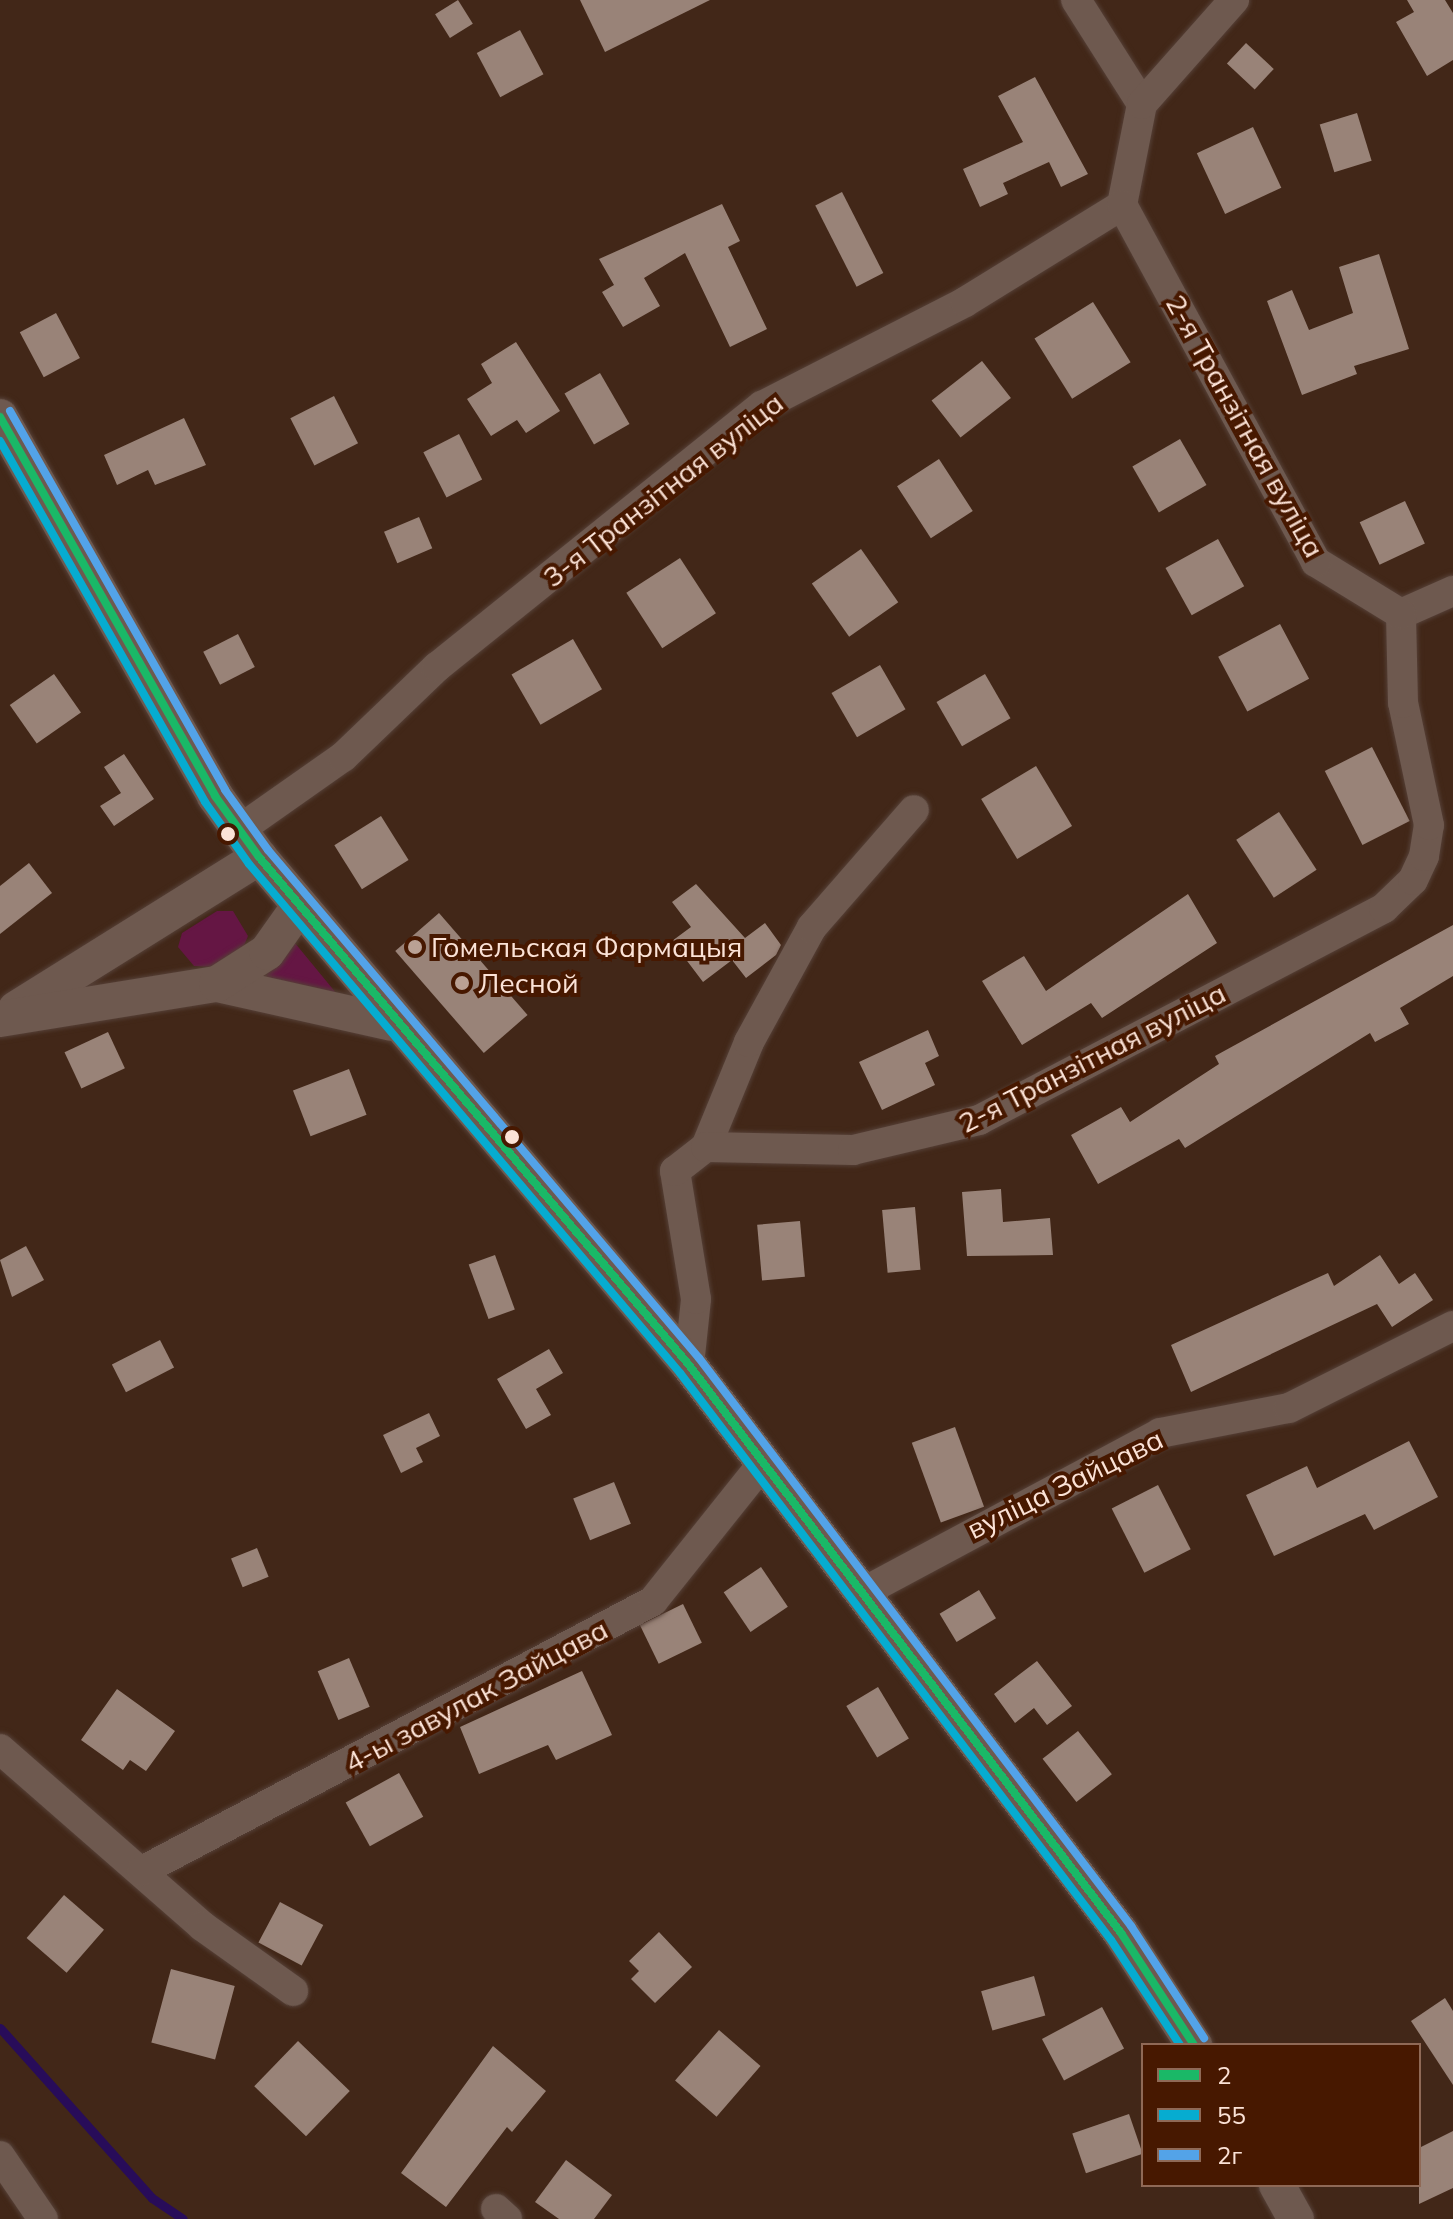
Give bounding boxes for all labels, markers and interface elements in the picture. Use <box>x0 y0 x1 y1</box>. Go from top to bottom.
street label: 2-я Транзітная вуліца <box>1159 289 1331 563</box>
street label: 3-я Транзітная вуліца <box>536 386 790 594</box>
unlabelled marker <box>220 826 236 842</box>
place label: Гомельская Фармацыя <box>431 930 742 964</box>
marker: Гомельская Фармацыя <box>406 938 424 956</box>
place label: Лесной <box>478 966 579 1000</box>
marker: Лесной <box>453 974 471 992</box>
street label: 2-я Транзітная вуліца <box>953 976 1231 1140</box>
unlabelled marker <box>504 1129 520 1145</box>
street label: вуліца Зайцава <box>962 1422 1168 1546</box>
street label: 4-ы завулак Зайцава <box>339 1612 613 1780</box>
legend <box>1141 2043 1421 2187</box>
text: 2 <box>1217 2060 1231 2090</box>
text: 55 <box>1217 2100 1246 2130</box>
text: 2г <box>1217 2140 1242 2170</box>

